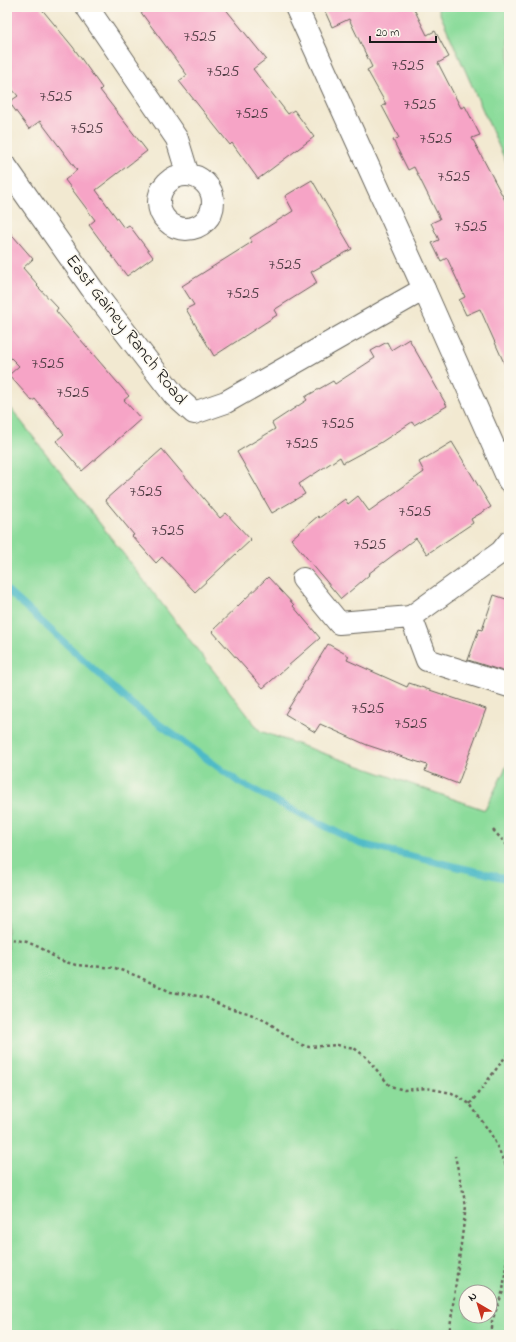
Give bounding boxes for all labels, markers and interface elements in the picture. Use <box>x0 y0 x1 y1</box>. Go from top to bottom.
scale bar <box>370 18 436 44</box>
text: 20 m <box>376 24 399 42</box>
house number: 7525 <box>184 25 216 49</box>
house number: 7525 <box>392 54 424 78</box>
house number: 7525 <box>207 60 239 84</box>
house number: 7525 <box>40 85 72 109</box>
house number: 7525 <box>404 93 436 117</box>
house number: 7525 <box>236 102 268 126</box>
house number: 7525 <box>71 117 103 141</box>
house number: 7525 <box>420 127 452 151</box>
house number: 7525 <box>438 165 470 189</box>
house number: 7525 <box>455 215 487 239</box>
street label: East Gainey Ranch Road <box>58 249 193 411</box>
house number: 7525 <box>269 253 301 277</box>
house number: 7525 <box>227 282 259 306</box>
house number: 7525 <box>32 352 64 376</box>
house number: 7525 <box>57 381 89 405</box>
house number: 7525 <box>322 412 354 436</box>
house number: 7525 <box>286 432 318 456</box>
house number: 7525 <box>130 480 162 504</box>
house number: 7525 <box>399 500 431 524</box>
house number: 7525 <box>152 519 184 543</box>
house number: 7525 <box>354 533 386 557</box>
house number: 7525 <box>352 697 384 721</box>
house number: 7525 <box>395 712 427 736</box>
north arrow <box>458 1284 498 1324</box>
text: N <box>465 1288 480 1306</box>

